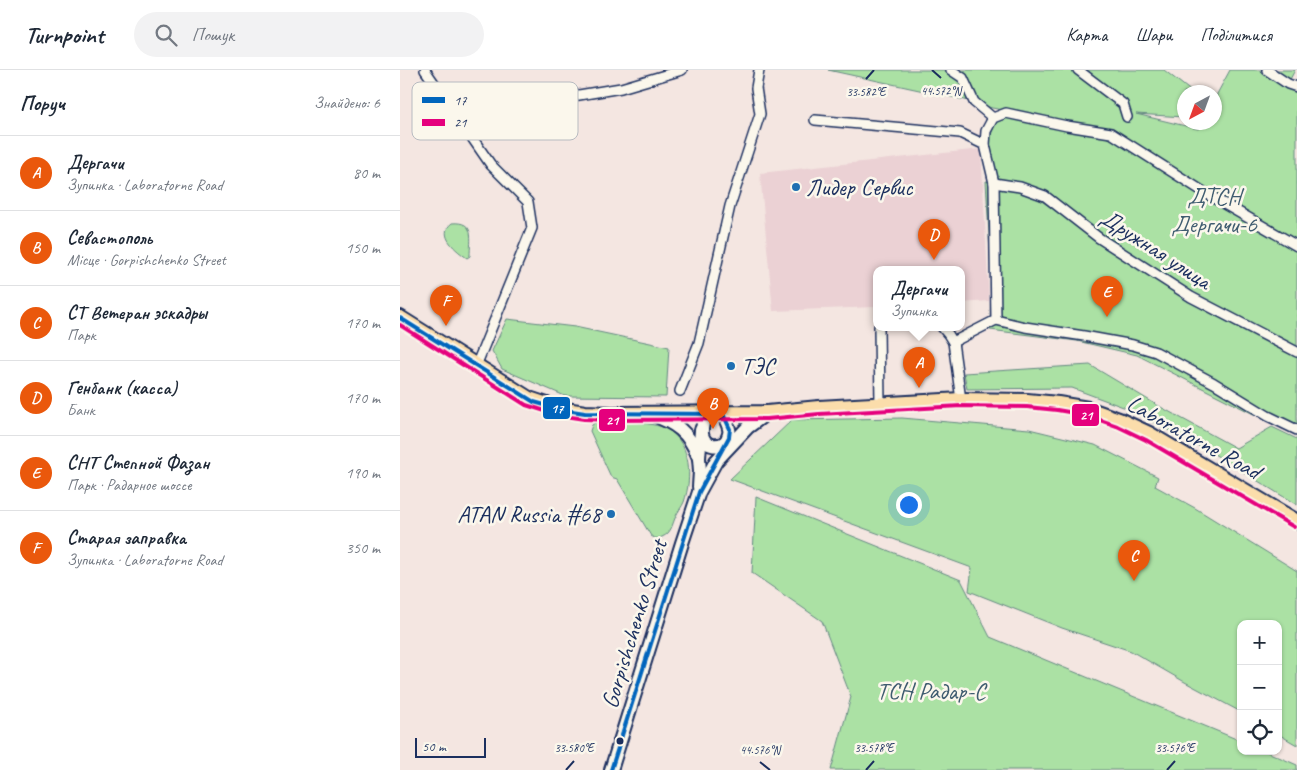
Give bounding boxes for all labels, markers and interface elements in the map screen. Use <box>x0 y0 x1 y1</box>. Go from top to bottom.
search box <box>134 12 484 57</box>
text: Turnpoint <box>25 20 104 50</box>
icon: search <box>152 21 180 49</box>
text: Пошук <box>192 23 234 47</box>
text: Карта <box>1066 24 1107 46</box>
text: Шари <box>1135 24 1172 46</box>
text: Поділитися <box>1200 24 1272 46</box>
legend <box>412 82 578 140</box>
text: 44.572°N <box>921 83 963 99</box>
text: 33.582°E <box>846 84 887 100</box>
north arrow <box>1177 85 1222 130</box>
text: Поруч <box>20 90 65 116</box>
text: 17 <box>454 92 467 109</box>
text: Знайдено: 6 <box>314 93 380 113</box>
text: 21 <box>454 114 467 131</box>
text: Дергачи <box>67 151 124 175</box>
text: A <box>32 163 40 183</box>
text: 80 m <box>353 163 380 183</box>
place label: Лидер Сервис <box>806 172 914 202</box>
text: Зупинка · Laboratorne Road <box>67 175 223 195</box>
marker: Лидер Сервис <box>790 181 802 193</box>
park label: ДТСН Дергачи-6 <box>1171 181 1258 239</box>
street label: Дружная улица <box>1095 202 1219 297</box>
pin: D <box>918 219 950 260</box>
text: Севастополь <box>67 226 152 250</box>
text: B <box>32 238 40 258</box>
text: 150 m <box>346 238 380 258</box>
text: Місце · Gorpishchenko Street <box>67 250 226 270</box>
popup <box>873 266 965 331</box>
pin: E <box>1091 276 1123 317</box>
text: Дергачи <box>891 277 947 301</box>
pin: F <box>430 285 462 326</box>
text: СТ Ветеран эскадры <box>67 301 207 325</box>
text: Зупинка <box>891 301 937 321</box>
text: C <box>32 313 40 333</box>
text: 170 m <box>346 313 380 333</box>
text: Парк <box>67 325 96 345</box>
pin: A <box>903 347 935 388</box>
place label: ТЭС <box>741 351 777 381</box>
marker: ТЭС <box>725 360 737 372</box>
text: Генбанк (касса) <box>67 376 177 400</box>
text: D <box>31 388 41 408</box>
text: 170 m <box>346 388 380 408</box>
pin: B <box>697 388 729 429</box>
street label: Laboratorne Road <box>1122 388 1269 488</box>
line badge: 17 <box>542 396 571 420</box>
text: Банк <box>67 400 95 420</box>
text: 17 <box>551 400 565 417</box>
line badge: 21 <box>1071 403 1100 427</box>
text: 21 <box>1080 407 1094 424</box>
line badge: 21 <box>598 408 626 432</box>
text: 21 <box>606 412 620 429</box>
text: СНТ Степной Фазан <box>67 451 209 475</box>
text: E <box>32 463 40 483</box>
text: 190 m <box>346 463 380 483</box>
text: Парк · Радарное шоссе <box>67 475 191 495</box>
your location <box>896 492 922 518</box>
place label: ATAN Russia #68 <box>457 499 603 529</box>
marker: ATAN Russia #68 <box>605 508 617 520</box>
text: Старая заправка <box>67 526 186 550</box>
street label: Gorpishchenko Street <box>594 534 674 712</box>
text: F <box>32 538 40 558</box>
text: 350 m <box>346 538 380 558</box>
pin: C <box>1118 540 1150 581</box>
text: Зупинка · Laboratorne Road <box>67 550 223 570</box>
map controls <box>1237 620 1282 755</box>
button: + <box>1237 620 1282 665</box>
button: − <box>1237 665 1282 710</box>
park label: ТСН Радар-С <box>876 676 988 706</box>
button: locate <box>1237 710 1282 755</box>
scale bar <box>415 735 486 758</box>
unlabelled marker <box>615 736 625 746</box>
text: 50 m <box>422 738 446 755</box>
text: 33.580°E <box>554 740 595 756</box>
text: 33.578°E <box>854 740 895 756</box>
text: 33.576°E <box>1155 740 1196 756</box>
text: 44.576°N <box>740 742 782 758</box>

